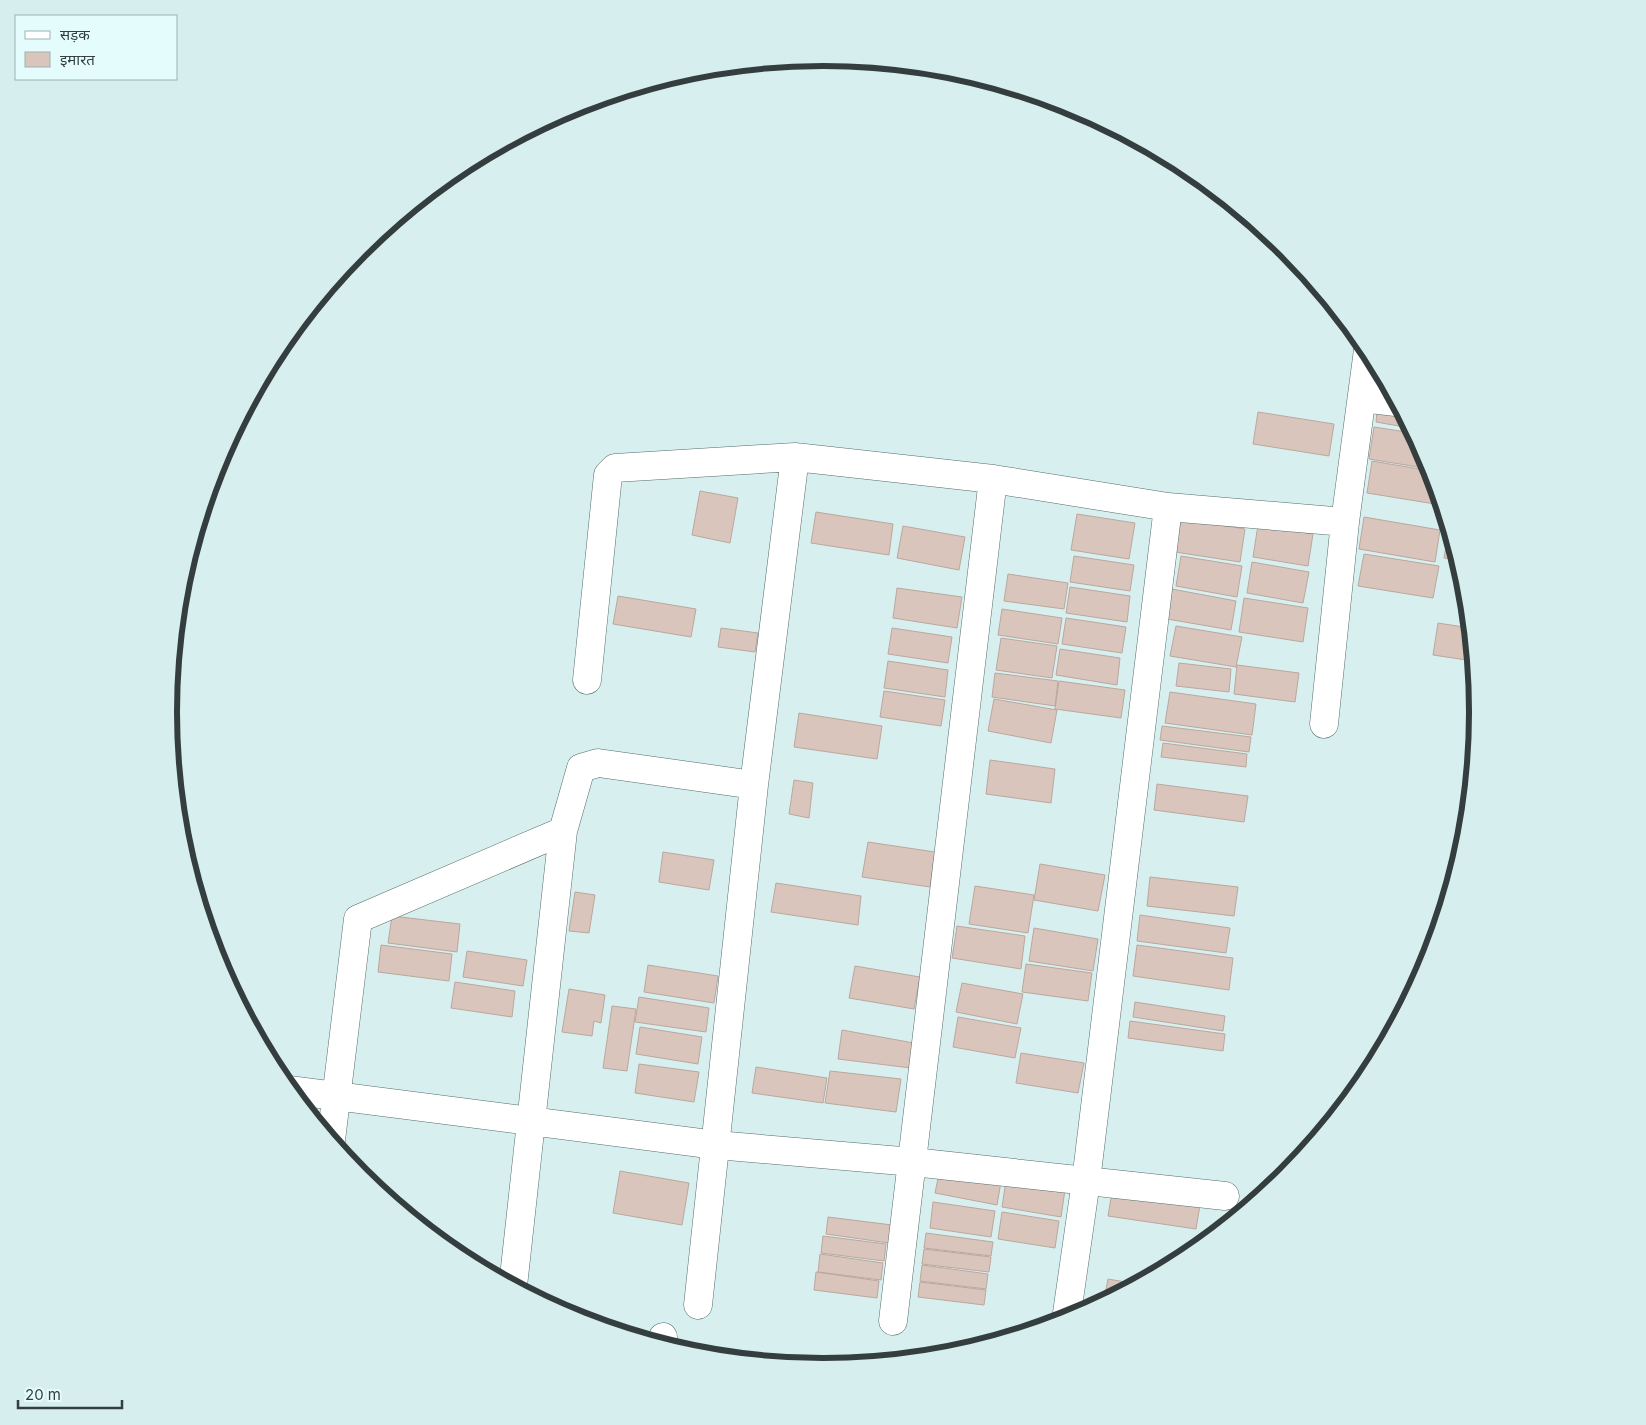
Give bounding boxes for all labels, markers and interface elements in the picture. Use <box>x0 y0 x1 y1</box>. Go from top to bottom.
legend <box>15 15 178 80</box>
text: सड़क <box>60 25 90 44</box>
text: इमारत <box>60 50 95 69</box>
scale bar <box>18 1378 121 1410</box>
text: 20 m <box>25 1385 61 1404</box>

